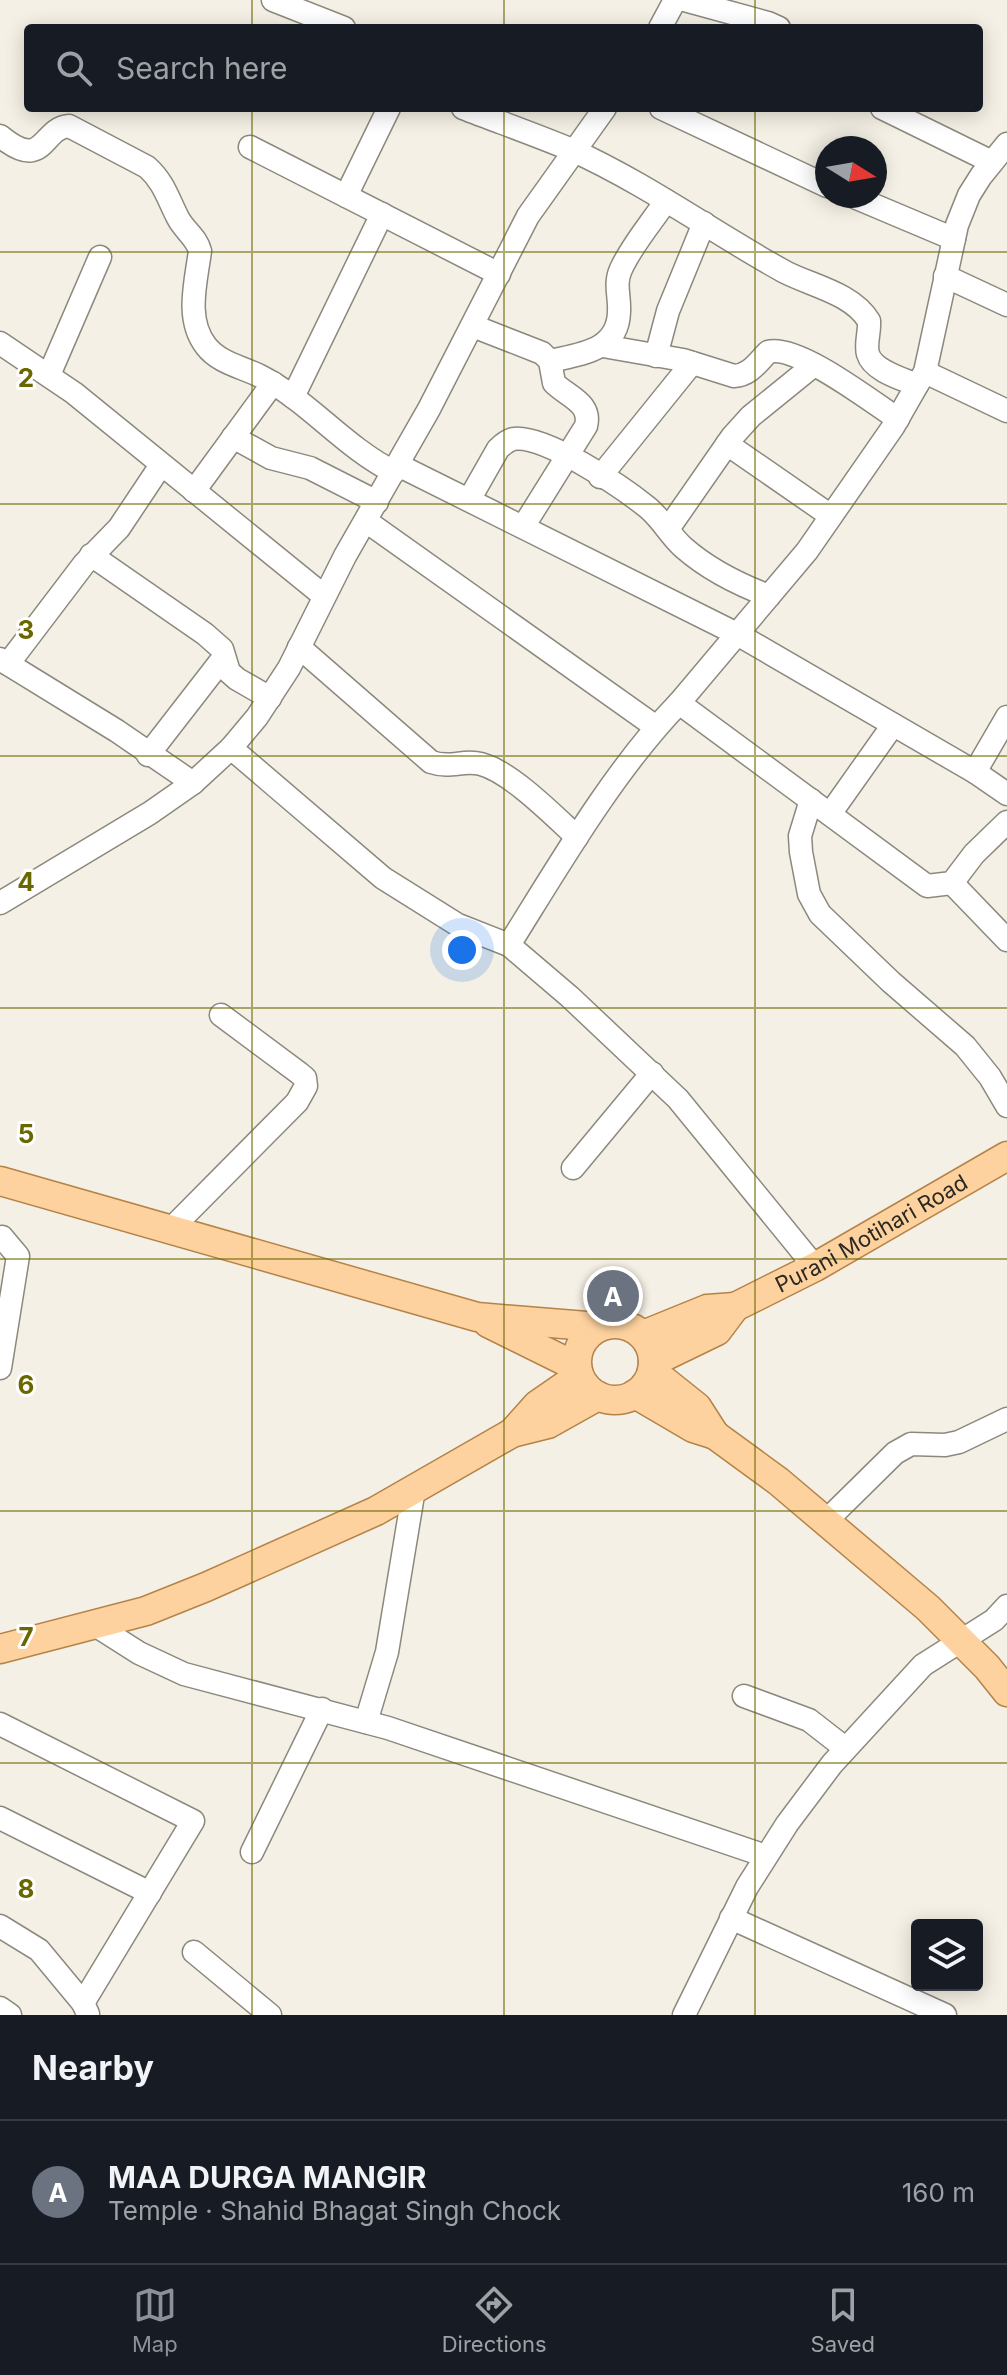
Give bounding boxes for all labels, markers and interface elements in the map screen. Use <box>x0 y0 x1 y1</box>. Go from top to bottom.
search box <box>24 24 983 112</box>
icon: search <box>52 46 96 90</box>
text: Search here <box>116 50 288 86</box>
north arrow <box>815 136 887 208</box>
text: 2 <box>18 362 34 393</box>
text: 3 <box>18 614 34 645</box>
text: 4 <box>17 866 35 897</box>
your location <box>442 930 482 970</box>
text: 5 <box>18 1118 34 1149</box>
street label: Purani Motihari Road <box>771 1169 972 1298</box>
pin: A <box>587 1266 639 1326</box>
text: 6 <box>18 1369 34 1400</box>
text: 7 <box>18 1621 34 1652</box>
text: 8 <box>18 1873 34 1904</box>
map controls <box>911 1919 983 1991</box>
button: layers <box>911 1919 983 1991</box>
text: Nearby <box>32 2047 154 2088</box>
text: MAA DURGA MANGIR <box>108 2159 427 2195</box>
text: A <box>48 2177 68 2208</box>
text: 160 m <box>902 2177 975 2208</box>
text: Temple · Shahid Bhagat Singh Chock <box>108 2195 561 2226</box>
tab: Map <box>132 2283 178 2357</box>
tab: Directions <box>442 2283 547 2357</box>
tab: Saved <box>811 2283 875 2357</box>

